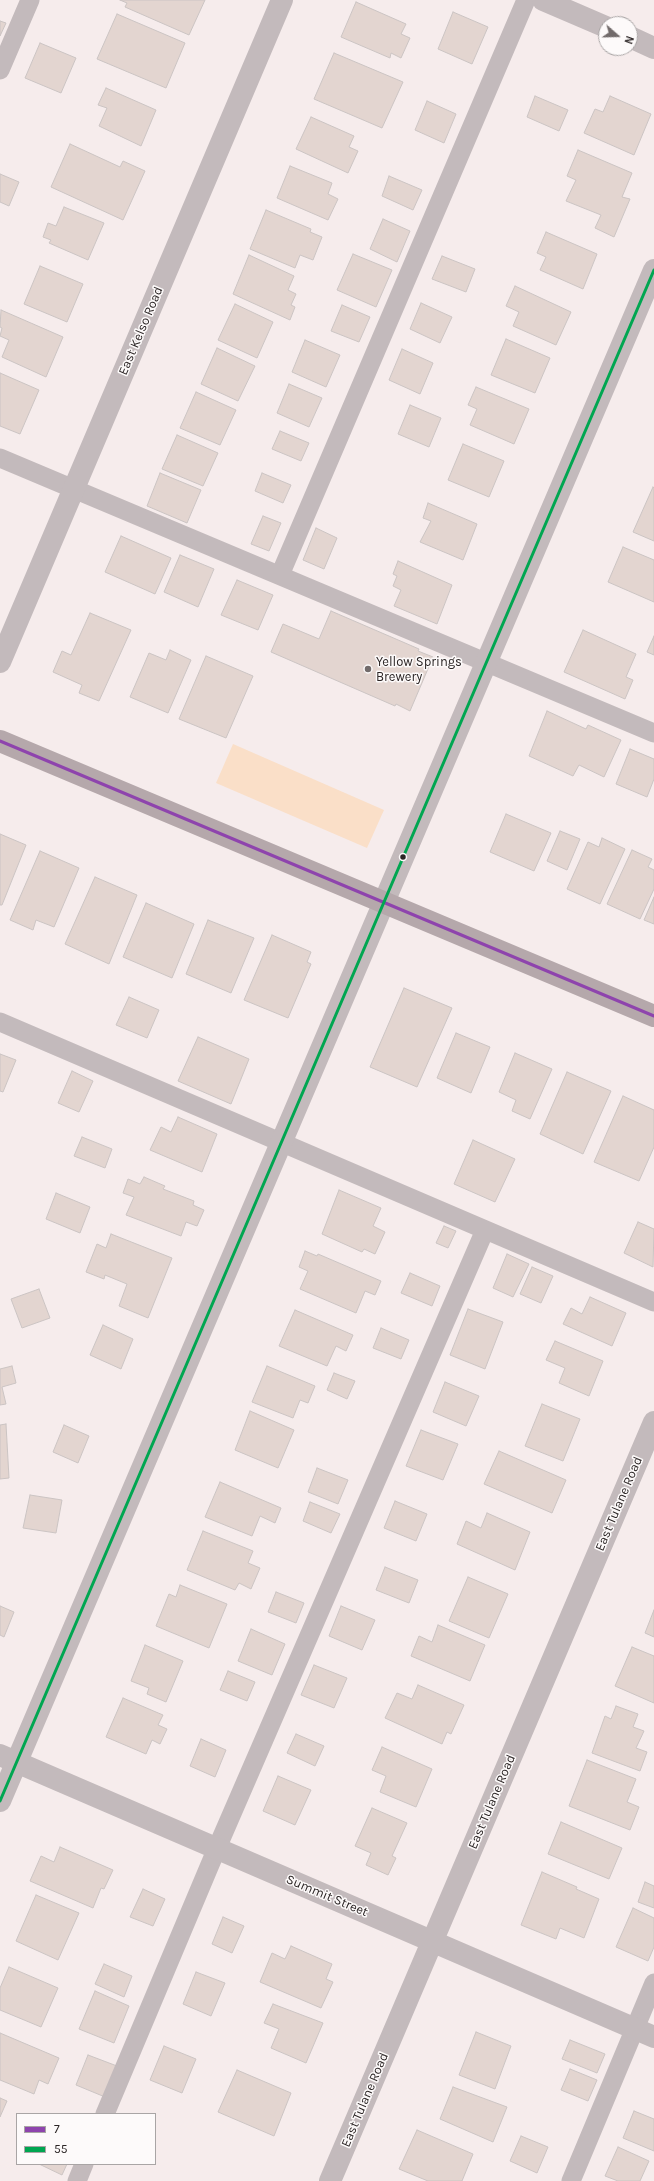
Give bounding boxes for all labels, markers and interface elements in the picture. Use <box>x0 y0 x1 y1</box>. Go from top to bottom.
north arrow <box>598 16 638 56</box>
text: N <box>621 34 636 46</box>
street label: East Kelso Road <box>115 284 167 378</box>
place label: Yellow Springs Brewery <box>376 654 462 685</box>
marker: Yellow Springs Brewery <box>363 664 373 674</box>
unlabelled marker <box>398 852 408 862</box>
street label: East Tulane Road <box>592 1454 646 1554</box>
street label: East Tulane Road <box>465 1752 519 1852</box>
street label: Summit Street <box>284 1872 370 1920</box>
street label: East Tulane Road <box>338 2050 392 2150</box>
legend <box>16 2113 156 2165</box>
text: 7 <box>54 2122 60 2136</box>
text: 55 <box>54 2142 68 2156</box>

